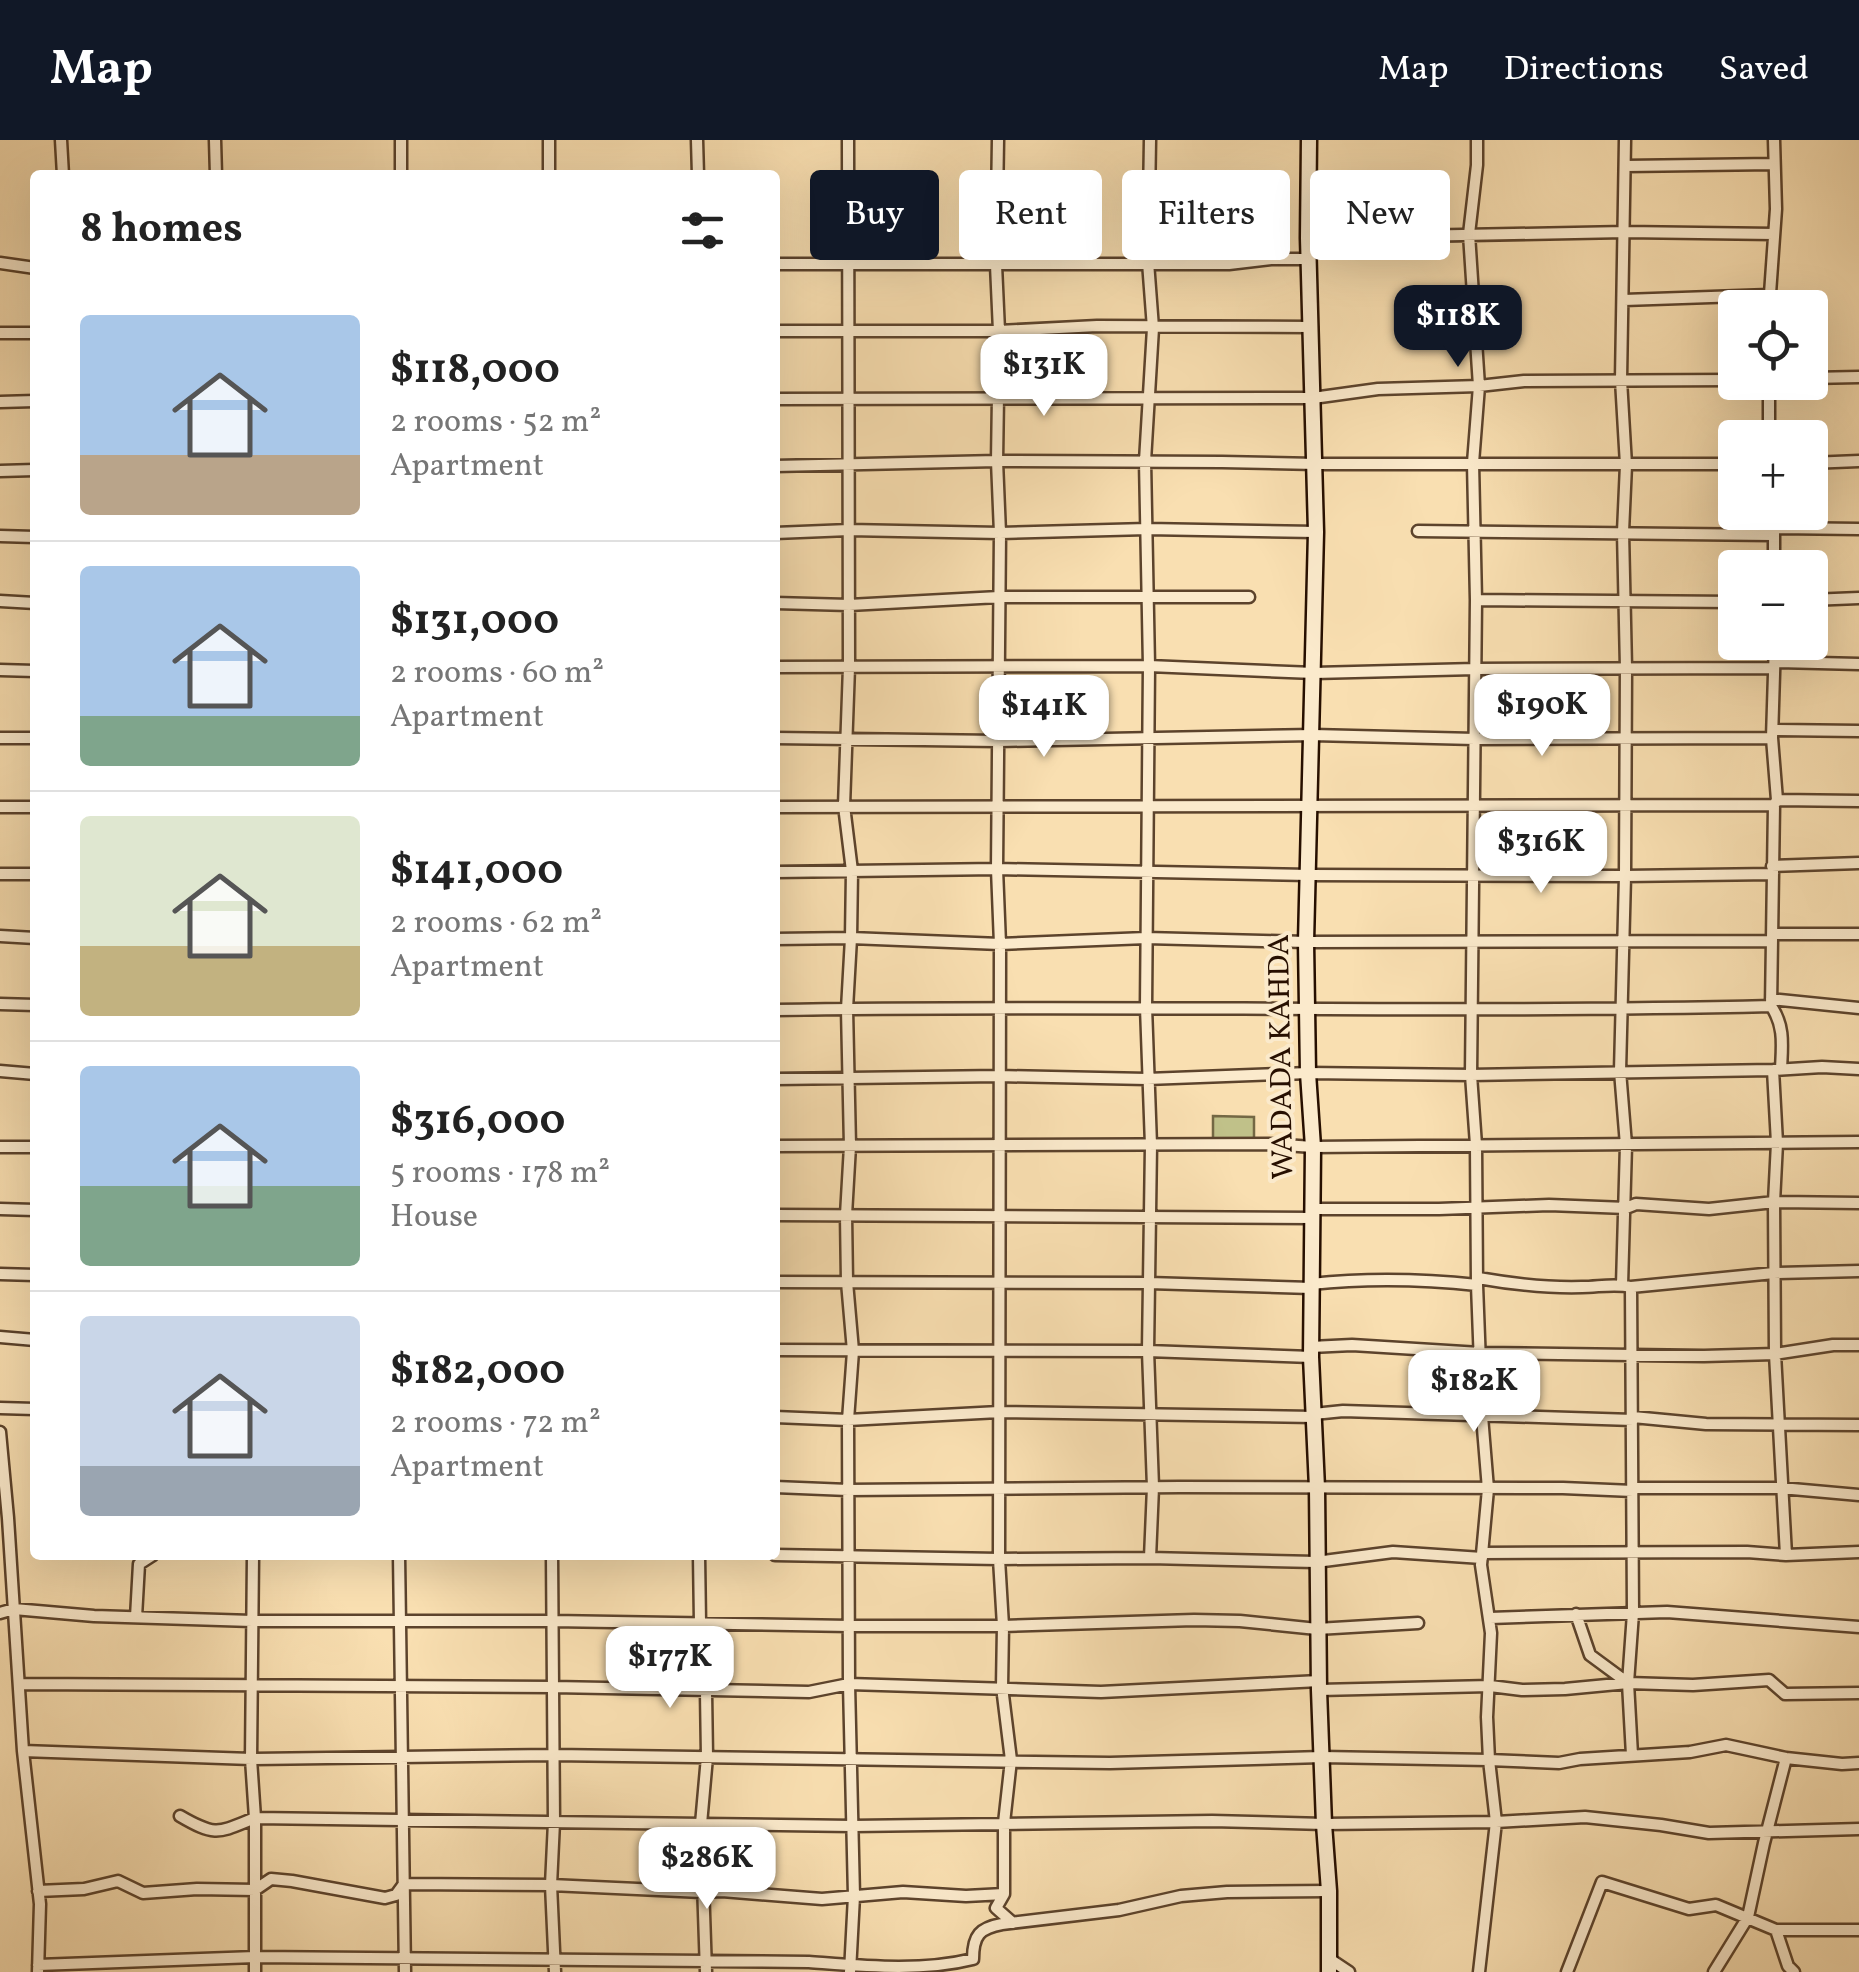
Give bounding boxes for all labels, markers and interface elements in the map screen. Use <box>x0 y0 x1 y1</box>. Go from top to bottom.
text: Map <box>50 37 153 104</box>
text: Map <box>1378 46 1449 94</box>
text: Directions <box>1504 46 1664 94</box>
text: Saved <box>1719 46 1809 94</box>
chip: Buy <box>810 170 939 260</box>
chip: Rent <box>959 170 1102 260</box>
chip: Filters <box>1122 170 1290 260</box>
chip: New <box>1310 170 1450 260</box>
text: 8 homes <box>80 201 243 260</box>
icon: filters <box>675 203 730 258</box>
pin: $118K <box>1388 285 1528 370</box>
map controls <box>1718 290 1828 660</box>
button: locate <box>1718 290 1828 400</box>
text: $118K <box>1416 295 1500 339</box>
pin: $131K <box>974 334 1114 419</box>
text: $118,000 <box>390 342 560 401</box>
text: $131K <box>1002 344 1086 388</box>
icon: home <box>160 355 280 475</box>
text: 2 rooms · 52 m² <box>390 401 601 445</box>
button: + <box>1718 420 1828 530</box>
text: Apartment <box>390 445 544 489</box>
button: − <box>1718 550 1828 660</box>
text: $131,000 <box>390 593 559 652</box>
icon: home <box>160 606 280 726</box>
text: 2 rooms · 60 m² <box>390 652 604 696</box>
pin: $190K <box>1472 674 1612 759</box>
pin: $141K <box>974 675 1114 760</box>
text: $190K <box>1496 684 1588 728</box>
text: $141K <box>1001 685 1087 729</box>
text: Apartment <box>390 696 544 740</box>
pin: $316K <box>1471 811 1611 896</box>
text: $316K <box>1497 821 1585 865</box>
text: $141,000 <box>390 843 563 902</box>
icon: home <box>160 856 280 976</box>
text: 2 rooms · 62 m² <box>390 902 602 946</box>
street label: WADADA KAHDA <box>1259 934 1305 1180</box>
text: Apartment <box>390 946 544 990</box>
text: $316,000 <box>390 1093 565 1152</box>
icon: home <box>160 1106 280 1226</box>
text: 5 rooms · 178 m² <box>390 1152 610 1196</box>
text: House <box>390 1196 478 1240</box>
text: $182,000 <box>390 1343 565 1402</box>
pin: $182K <box>1404 1350 1544 1435</box>
icon: home <box>160 1356 280 1476</box>
text: $182K <box>1430 1360 1518 1404</box>
text: 2 rooms · 72 m² <box>390 1402 601 1446</box>
text: Apartment <box>390 1446 544 1490</box>
pin: $177K <box>600 1626 740 1711</box>
text: $177K <box>628 1636 712 1680</box>
pin: $286K <box>637 1827 777 1912</box>
text: $286K <box>661 1837 753 1881</box>

